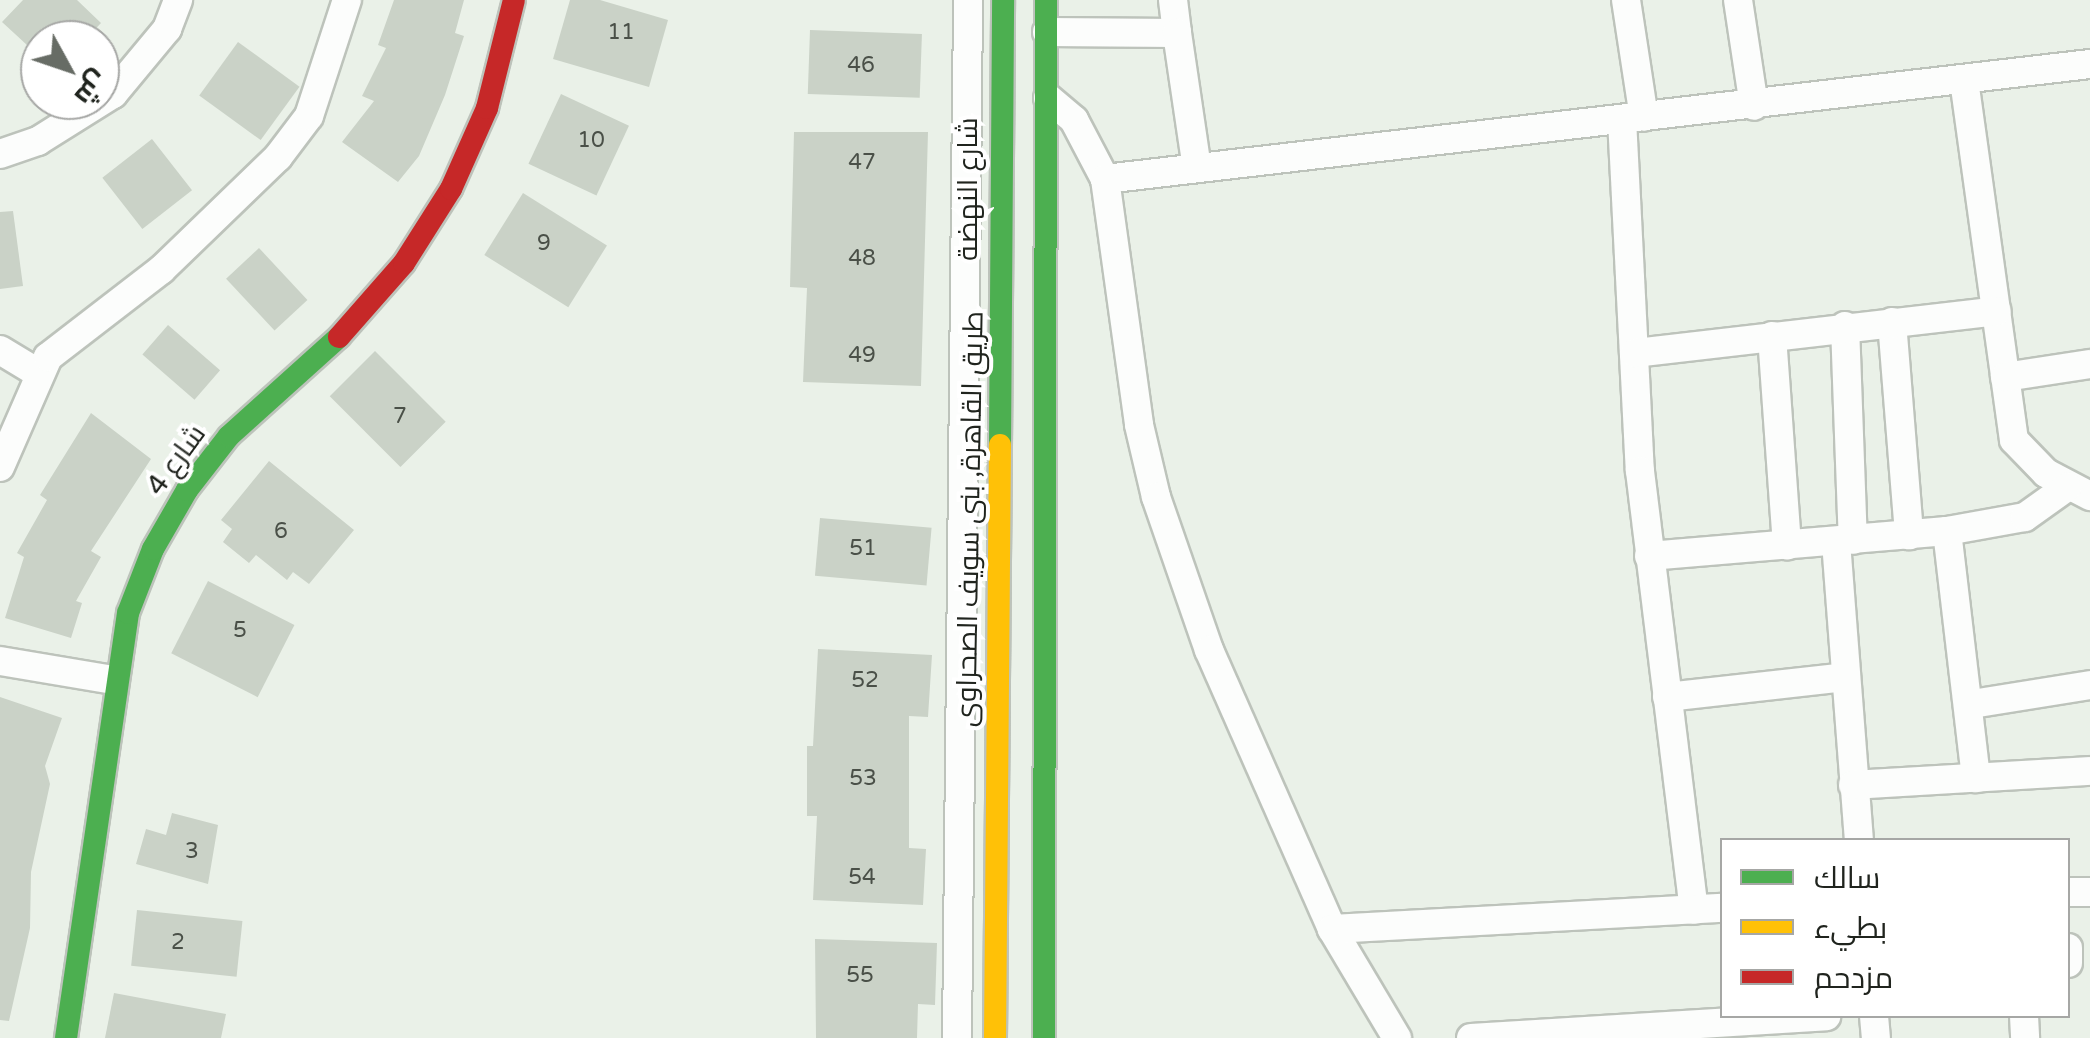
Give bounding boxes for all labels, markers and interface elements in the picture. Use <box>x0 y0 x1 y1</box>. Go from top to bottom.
north arrow <box>20 20 120 120</box>
house number: 11 <box>607 20 635 46</box>
house number: 46 <box>847 53 875 79</box>
text: ش <box>67 63 116 113</box>
street label: شارع النهضة <box>951 117 985 261</box>
house number: 10 <box>577 128 605 154</box>
house number: 47 <box>848 150 876 176</box>
house number: 9 <box>537 231 551 257</box>
house number: 48 <box>848 246 876 272</box>
street label: طريق القاهرة, بنى سويف الصحراوى <box>950 311 990 727</box>
house number: 49 <box>848 343 876 369</box>
house number: 7 <box>393 404 407 430</box>
street label: شارع 4 <box>139 418 213 502</box>
house number: 6 <box>274 519 288 545</box>
house number: 51 <box>849 536 877 562</box>
house number: 5 <box>233 618 247 644</box>
house number: 52 <box>851 668 879 694</box>
house number: 53 <box>849 766 877 792</box>
legend <box>1720 838 2070 1018</box>
house number: 3 <box>185 839 199 865</box>
text: سالك <box>1814 860 1880 897</box>
house number: 54 <box>848 865 876 891</box>
text: بطيء <box>1814 910 1887 947</box>
house number: 2 <box>171 930 185 956</box>
text: مزدحم <box>1814 960 1893 997</box>
house number: 55 <box>846 963 874 989</box>

